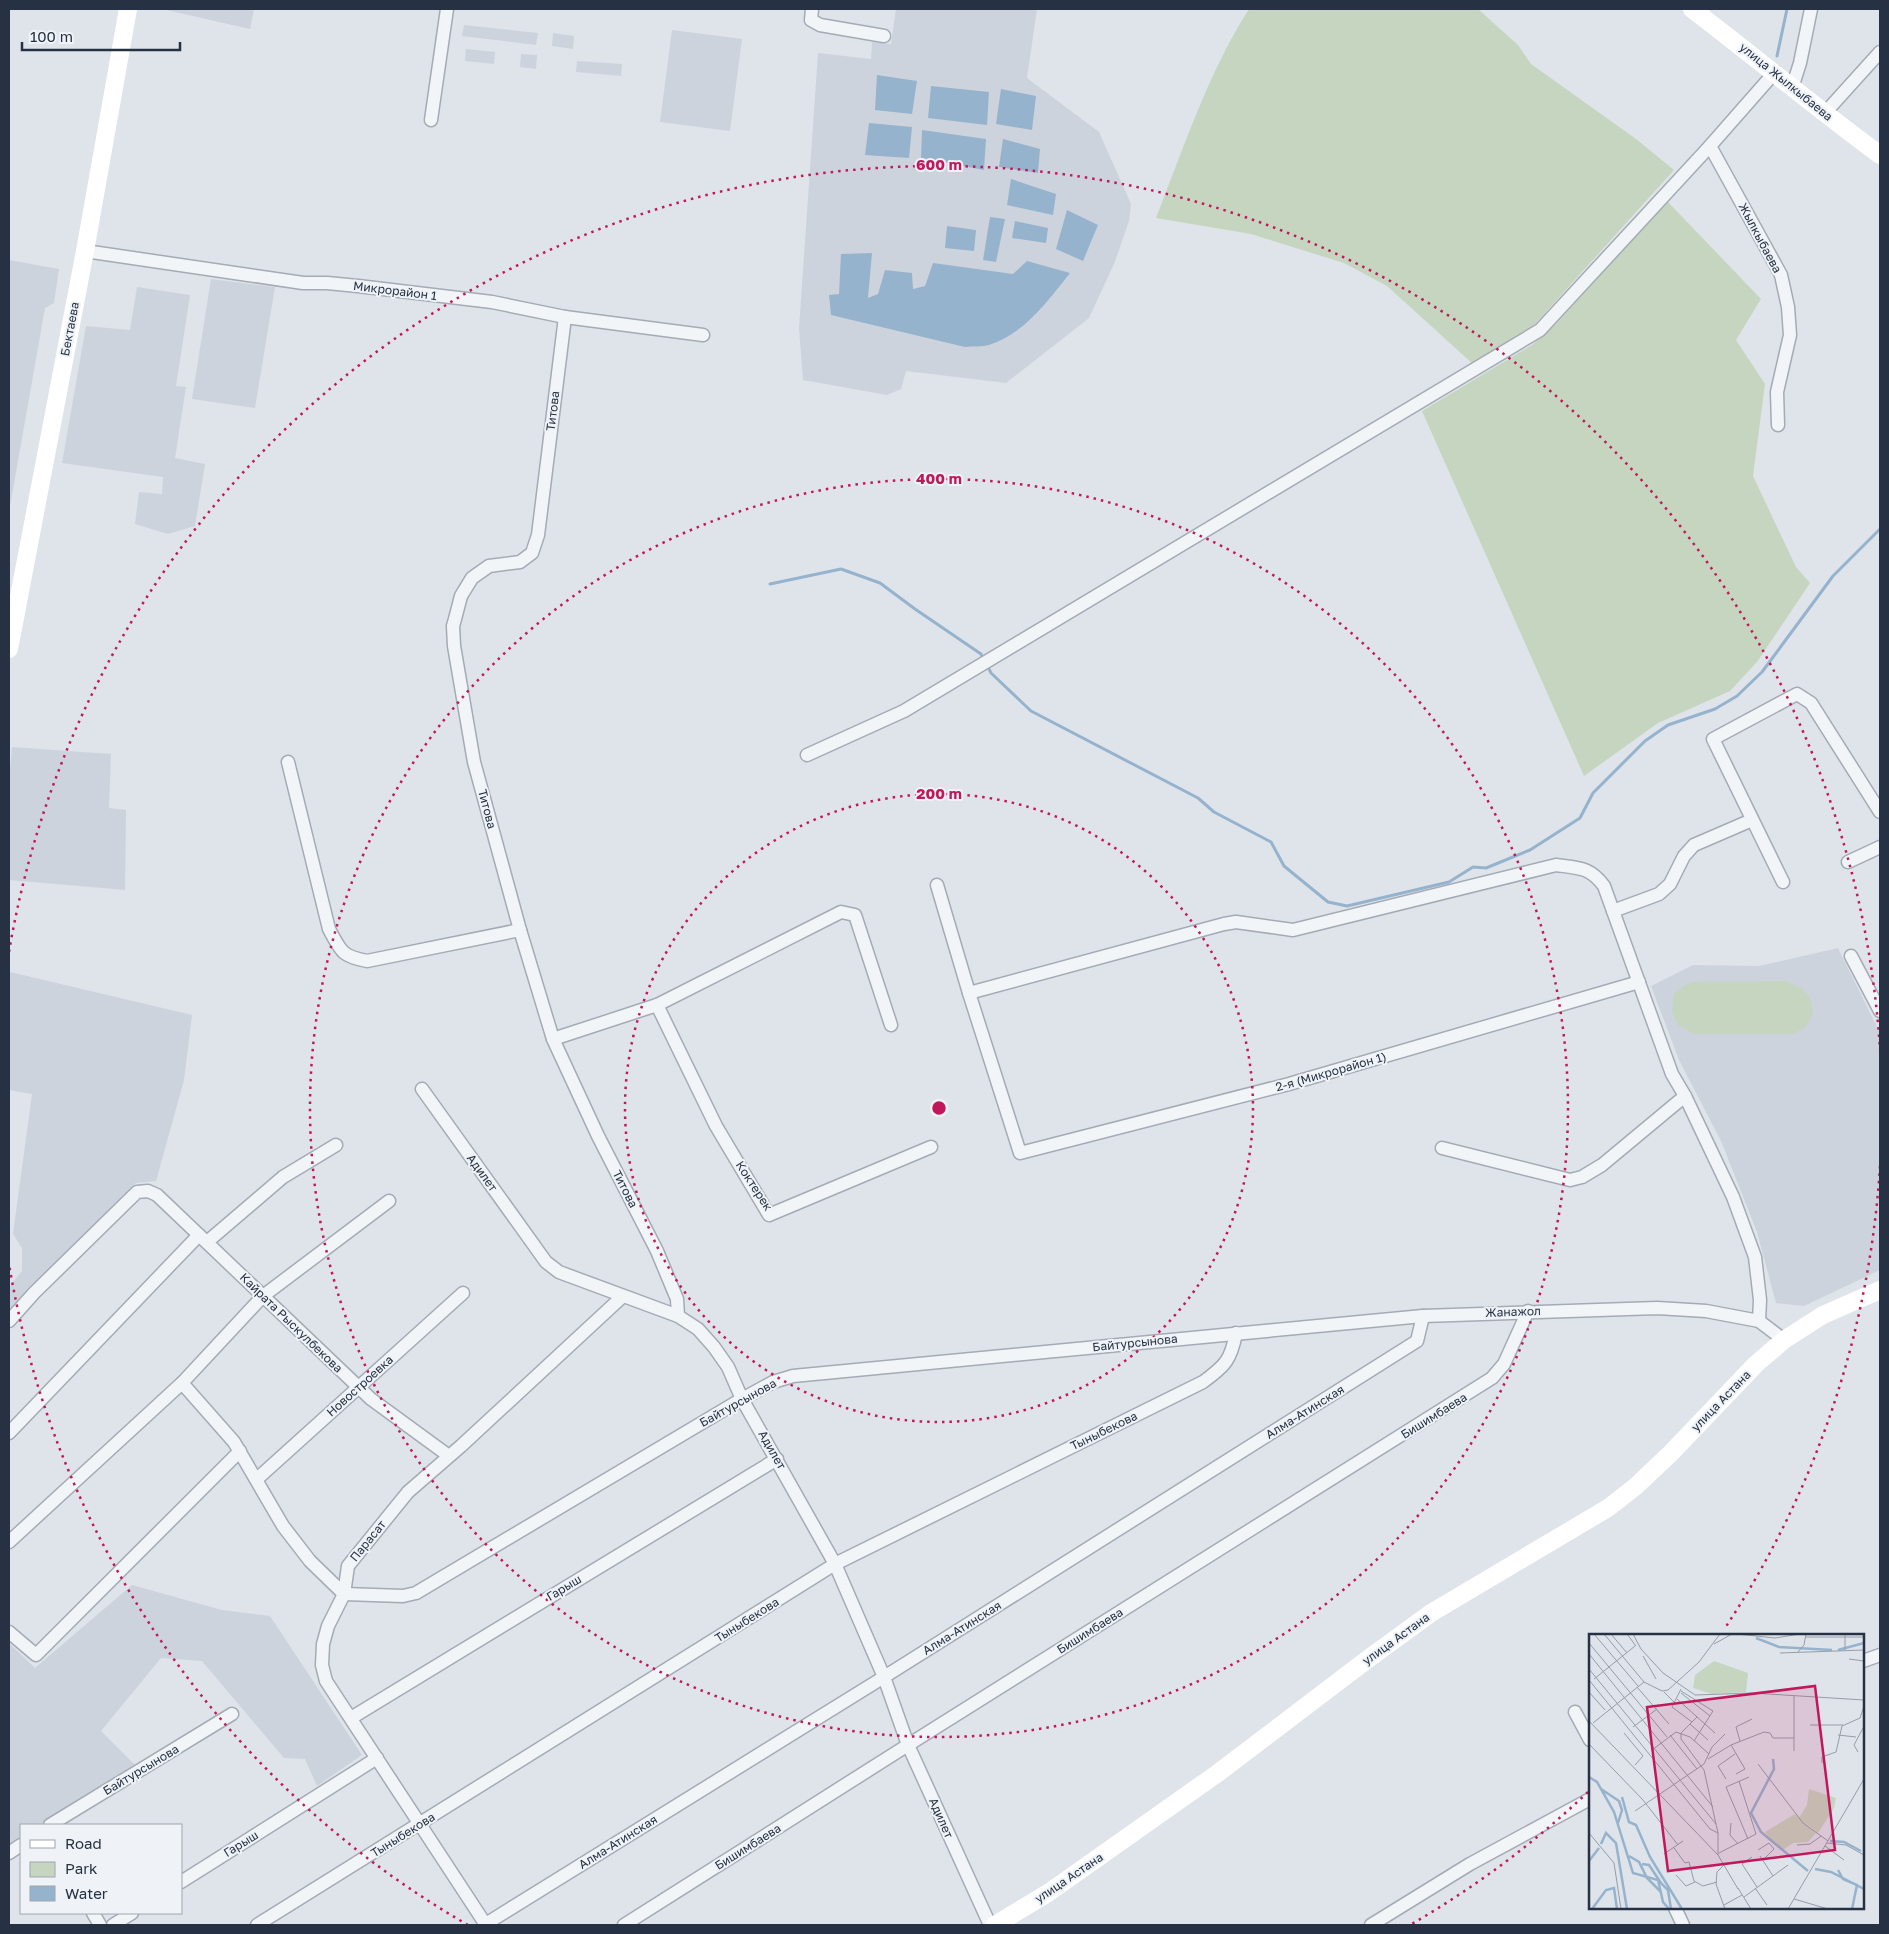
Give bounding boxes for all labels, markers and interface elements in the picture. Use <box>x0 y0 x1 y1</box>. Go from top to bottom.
scale bar <box>22 20 180 52</box>
text: 100 m <box>30 27 73 45</box>
street label: улица Жылкыбаева <box>1737 39 1836 124</box>
text: 600 m <box>916 155 962 173</box>
street label: Жылкыбаева <box>1736 200 1785 275</box>
street label: Микрорайон 1 <box>352 278 438 303</box>
street label: Бектаева <box>57 301 82 357</box>
street label: Титова <box>543 390 562 432</box>
text: 400 m <box>916 469 962 487</box>
text: 200 m <box>916 784 962 802</box>
street label: Титова <box>475 788 500 830</box>
street label: 2-я (Микрорайон 1) <box>1274 1049 1388 1094</box>
centre of rings <box>930 1099 948 1117</box>
street label: Адилет <box>464 1151 501 1194</box>
street label: Коктерек <box>733 1158 776 1213</box>
street label: Титова <box>610 1167 641 1210</box>
street label: Кайрата Рыскулбекова <box>237 1270 346 1376</box>
street label: Жанажол <box>1485 1303 1541 1320</box>
street label: Байтурсынова <box>1092 1331 1178 1354</box>
street label: Новостроевка <box>323 1352 396 1420</box>
street label: улица Астана <box>1688 1367 1754 1434</box>
street label: Байтурсынова <box>697 1375 779 1430</box>
street label: Алма-Атинская <box>1263 1381 1347 1442</box>
street label: Бишимбаева <box>1398 1389 1470 1442</box>
street label: Тыныбекова <box>1068 1408 1140 1453</box>
street label: Адилет <box>755 1428 790 1472</box>
street label: Парасат <box>346 1517 389 1564</box>
street label: Гарыш <box>544 1571 584 1604</box>
street label: Тыныбекова <box>712 1594 782 1645</box>
street label: Алма-Атинская <box>920 1597 1004 1658</box>
street label: Бишимбаева <box>1054 1604 1126 1657</box>
street label: улица Астана <box>1359 1609 1432 1668</box>
inset map <box>1589 1634 1864 1909</box>
street label: Байтурсынова <box>100 1741 181 1798</box>
street label: Адилет <box>926 1795 957 1840</box>
street label: Тыныбекова <box>368 1809 438 1860</box>
street label: Алма-Атинская <box>576 1811 660 1872</box>
street label: Бишимбаева <box>712 1820 784 1873</box>
legend <box>20 1824 182 1914</box>
street label: Гарыш <box>221 1827 261 1860</box>
text: Road <box>65 1834 102 1852</box>
street label: улица Астана <box>1032 1849 1106 1906</box>
text: Park <box>65 1859 98 1877</box>
text: Water <box>65 1884 108 1902</box>

